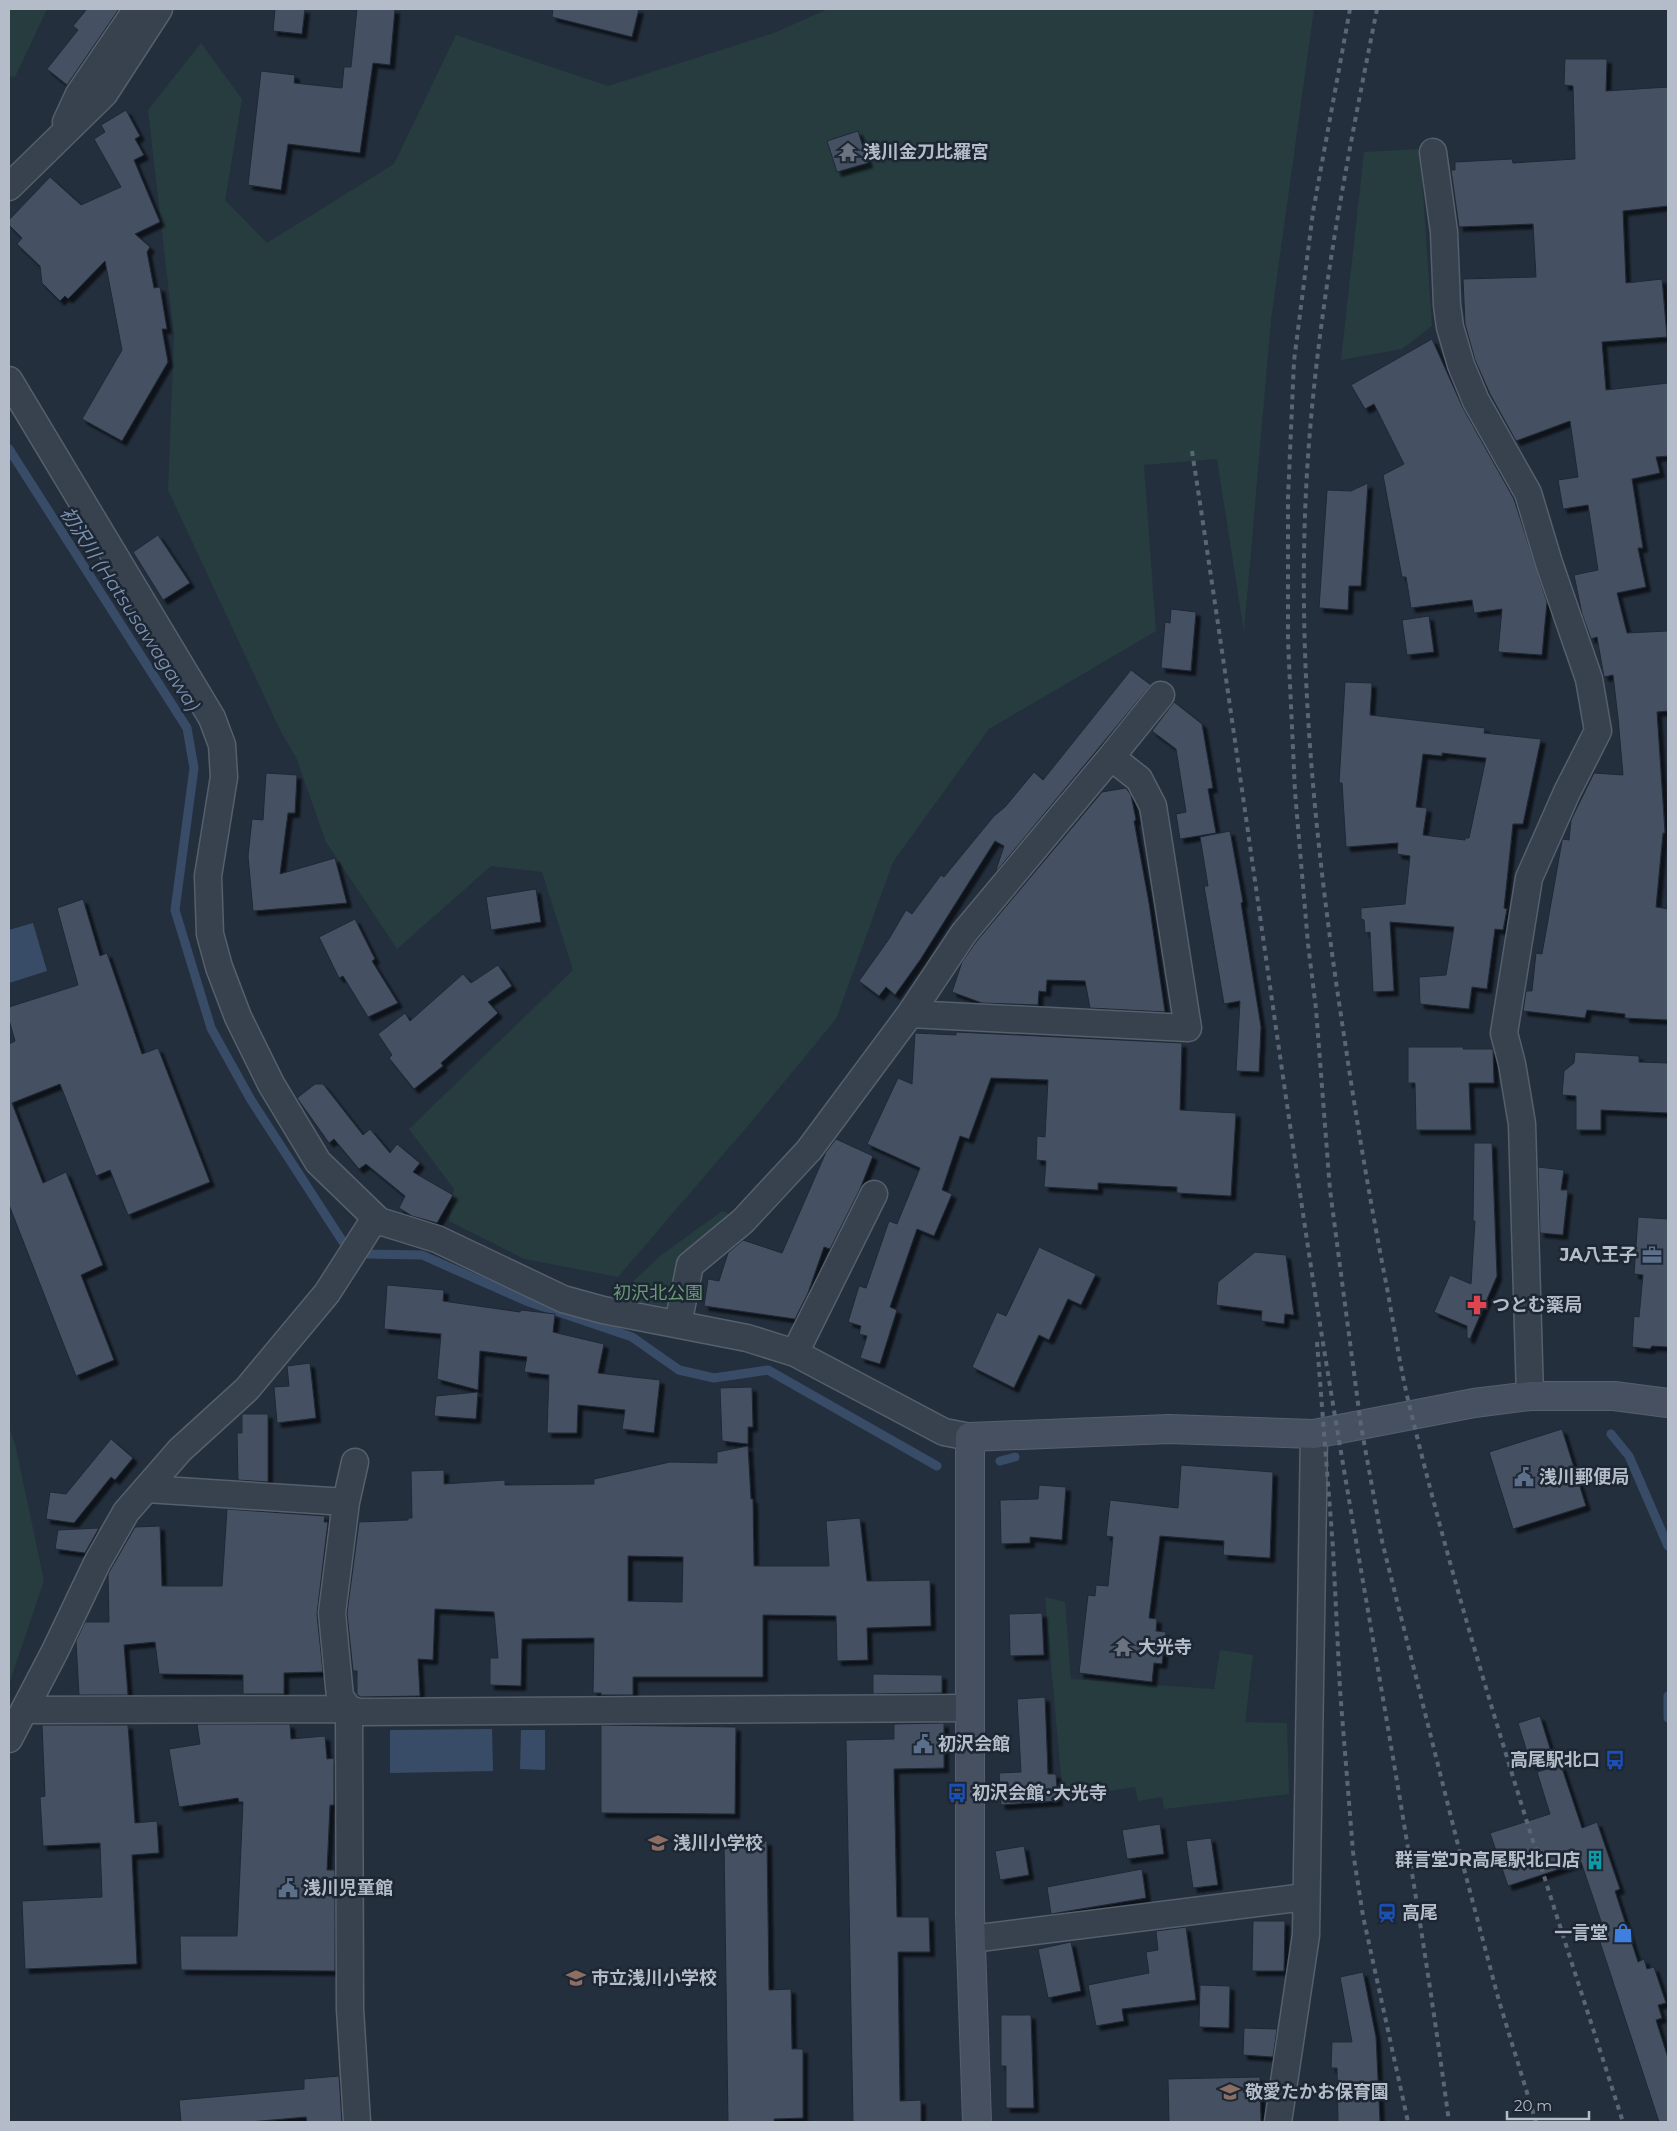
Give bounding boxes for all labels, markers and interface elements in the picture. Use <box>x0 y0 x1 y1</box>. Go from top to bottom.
temple icon: 浅川金刀比羅宮 <box>837 141 859 163</box>
place label: 浅川金刀比羅宮 <box>863 141 989 163</box>
water label: 初沢川 (Hatsusawagawa) <box>55 502 205 716</box>
place label: JA八王子 <box>1559 1244 1637 1266</box>
office icon: JA八王子 <box>1641 1244 1663 1266</box>
park label: 初沢北公園 <box>613 1282 703 1304</box>
pharmacy icon: つとむ薬局 <box>1466 1294 1488 1316</box>
place label: つとむ薬局 <box>1492 1294 1582 1316</box>
public building icon: 浅川郵便局 <box>1513 1466 1535 1488</box>
place label: 浅川郵便局 <box>1539 1466 1629 1488</box>
temple icon: 大光寺 <box>1112 1636 1134 1658</box>
place label: 大光寺 <box>1138 1636 1192 1658</box>
public building icon: 初沢会館 <box>912 1733 934 1755</box>
place label: 初沢会館 <box>938 1733 1010 1755</box>
place label: 高尾駅北口 <box>1510 1749 1600 1771</box>
bus stop icon: 高尾駅北口 <box>1604 1749 1626 1771</box>
bus stop icon: 初沢会館･大光寺 <box>946 1782 968 1804</box>
place label: 初沢会館･大光寺 <box>972 1782 1107 1804</box>
school or university icon: 浅川小学校 <box>647 1832 669 1854</box>
place label: 浅川小学校 <box>673 1832 763 1854</box>
place label: 群言堂JR高尾駅北口店 <box>1395 1849 1580 1871</box>
building icon: 群言堂JR高尾駅北口店 <box>1584 1849 1606 1871</box>
public building icon: 浅川児童館 <box>277 1877 299 1899</box>
place label: 浅川児童館 <box>303 1877 393 1899</box>
station icon: 高尾 <box>1376 1902 1398 1924</box>
place label: 高尾 <box>1402 1902 1438 1924</box>
place label: 一言堂 <box>1554 1922 1608 1944</box>
shop icon: 一言堂 <box>1612 1922 1634 1944</box>
school or university icon: 市立浅川小学校 <box>565 1967 587 1989</box>
place label: 市立浅川小学校 <box>591 1967 717 1989</box>
school or university icon: 敬愛たかお保育園 <box>1219 2081 1241 2103</box>
place label: 敬愛たかお保育園 <box>1245 2081 1389 2103</box>
scale bar <box>1507 2088 1590 2120</box>
text: 20 m <box>1514 2096 1552 2115</box>

